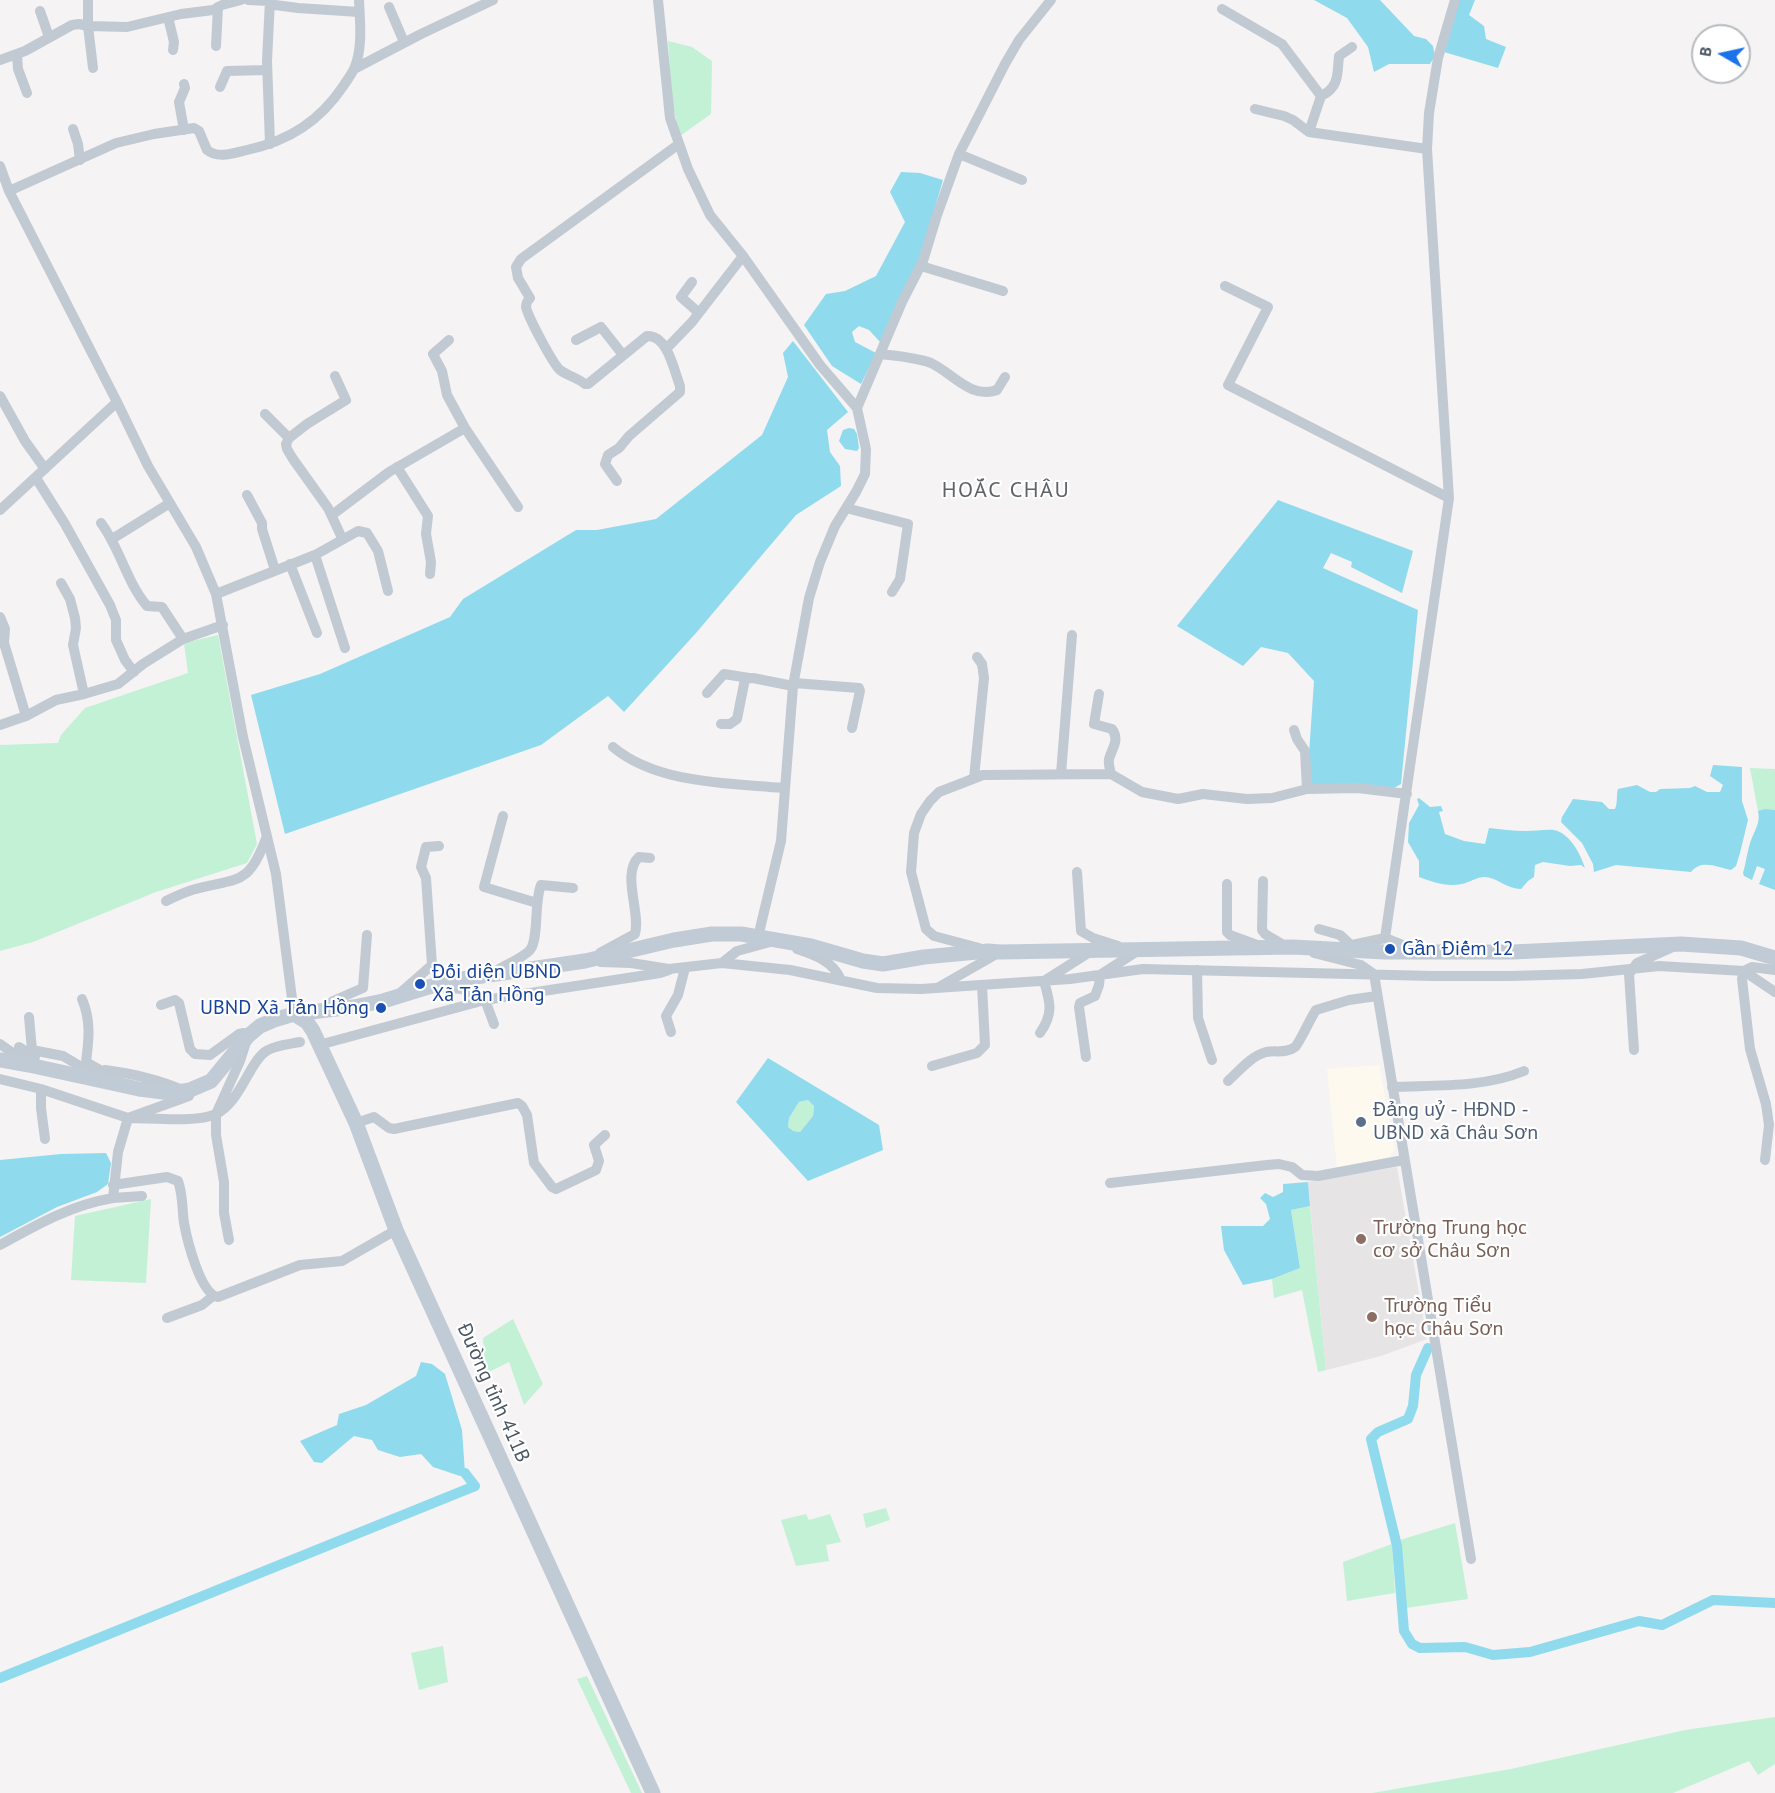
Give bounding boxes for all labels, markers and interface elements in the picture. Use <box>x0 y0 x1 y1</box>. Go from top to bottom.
north arrow <box>1691 24 1751 84</box>
text: B <box>1695 45 1716 58</box>
district label: HOẮC CHÂU <box>942 478 1070 504</box>
place label: Gần Điếm 12 <box>1402 937 1514 961</box>
marker: Gần Điếm 12 <box>1383 942 1397 956</box>
place label: Đối diện UBND Xã Tản Hồng <box>432 960 561 1007</box>
marker: Đối diện UBND Xã Tản Hồng <box>413 977 427 991</box>
place label: UBND Xã Tản Hồng <box>200 996 369 1020</box>
marker: UBND Xã Tản Hồng <box>374 1001 388 1015</box>
place label: Đảng uỷ - HĐND - UBND xã Châu Sơn <box>1373 1098 1538 1145</box>
marker: Đảng uỷ - HĐND - UBND xã Châu Sơn <box>1354 1115 1368 1129</box>
place label: Trường Trung học cơ sở Châu Sơn <box>1373 1216 1527 1263</box>
marker: Trường Trung học cơ sở Châu Sơn <box>1354 1232 1368 1246</box>
place label: Trường Tiểu học Châu Sơn <box>1384 1294 1503 1341</box>
marker: Trường Tiểu học Châu Sơn <box>1365 1310 1379 1324</box>
street label: Đường tỉnh 411B <box>452 1320 534 1466</box>

